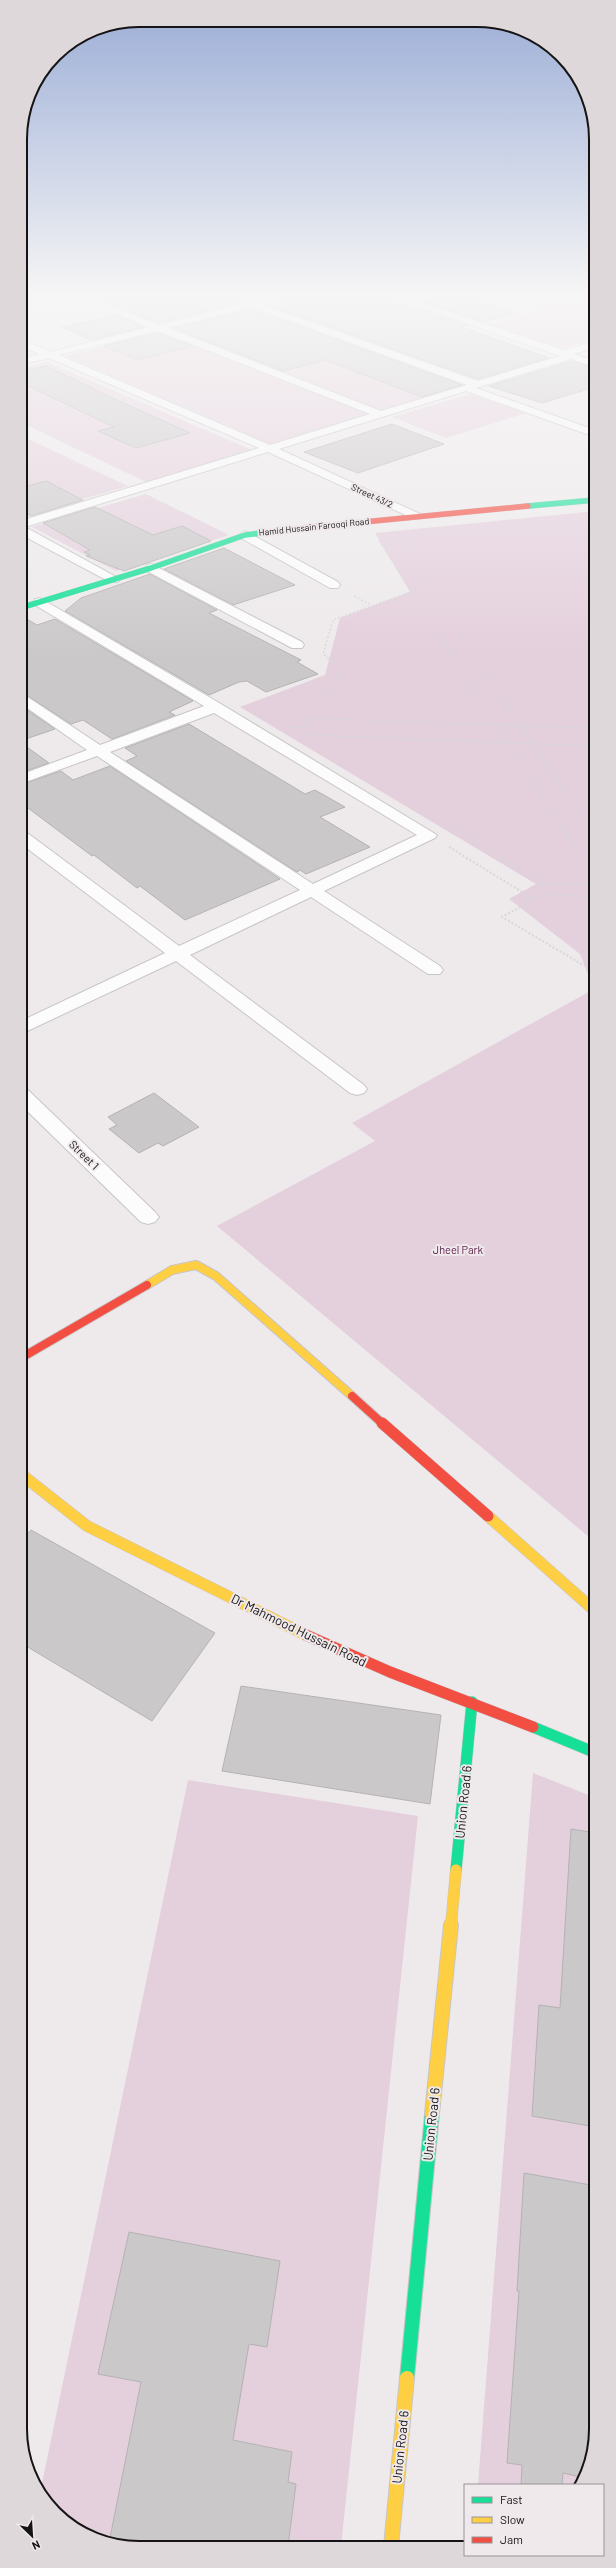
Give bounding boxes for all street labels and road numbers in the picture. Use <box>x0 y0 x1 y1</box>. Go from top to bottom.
street label: Street 43/2 <box>350 481 395 510</box>
street label: Hamid Hussain Farooqi Road <box>258 515 370 538</box>
street label: Street 1 <box>67 1137 102 1172</box>
street label: Dr Mahmood Hussain Road <box>229 1590 369 1670</box>
street label: Union Road 6 <box>451 1764 475 1839</box>
street label: Union Road 6 <box>419 2086 443 2161</box>
street label: Union Road 6 <box>388 2409 412 2484</box>

